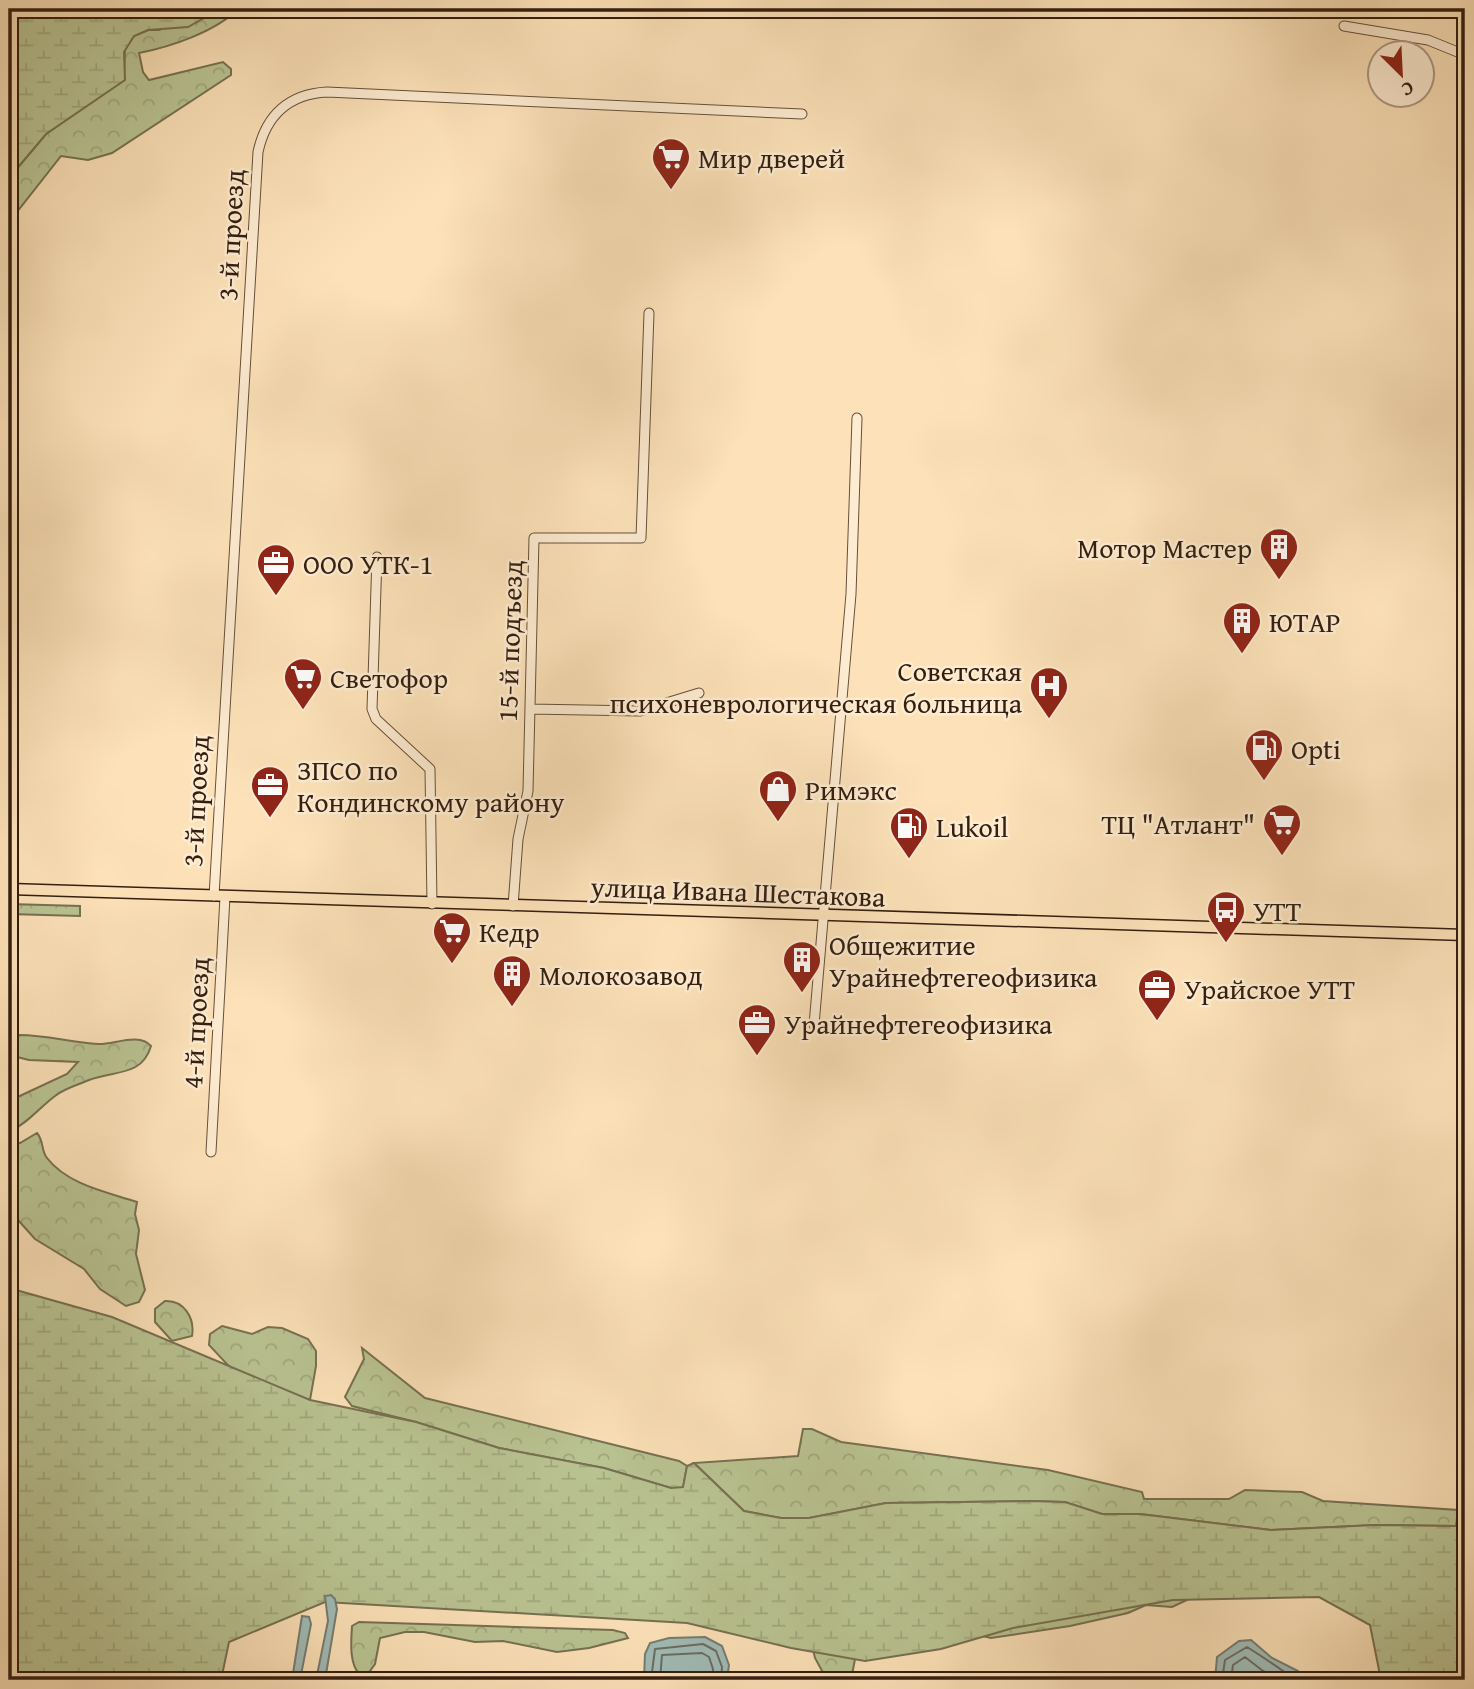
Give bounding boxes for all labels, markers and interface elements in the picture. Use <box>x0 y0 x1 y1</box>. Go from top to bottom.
north arrow <box>1366 38 1436 108</box>
text: С <box>1397 75 1419 105</box>
supermarket icon: Мир дверей <box>650 136 692 191</box>
place label: Мир дверей <box>698 137 845 178</box>
street label: 3-й проезд <box>206 168 254 302</box>
building icon: Мотор Мастер <box>1258 526 1300 581</box>
place label: Мотор Мастер <box>1077 527 1252 568</box>
office icon: ООО УТК-1 <box>255 542 297 597</box>
place label: ООО УТК-1 <box>303 543 433 584</box>
street label: 15-й подъезд <box>486 560 532 722</box>
building icon: ЮТАР <box>1221 600 1263 655</box>
place label: ЮТАР <box>1269 601 1341 642</box>
place label: Советская психоневрологическая больница <box>610 650 1023 723</box>
supermarket icon: Светофор <box>282 656 324 711</box>
place label: Светофор <box>330 657 448 698</box>
hospital icon: Советская психоневрологическая больница <box>1028 665 1070 720</box>
fuel station icon: Opti <box>1243 727 1285 782</box>
place label: Opti <box>1291 728 1341 769</box>
street label: 3-й проезд <box>171 734 219 868</box>
place label: ЗПСО по Кондинскому району <box>297 749 565 822</box>
office icon: ЗПСО по Кондинскому району <box>249 764 291 819</box>
shop icon: Римэкс <box>757 768 799 823</box>
place label: Римэкс <box>805 769 897 810</box>
supermarket icon: ТЦ "Атлант" <box>1261 802 1303 857</box>
place label: ТЦ "Атлант" <box>1101 803 1255 844</box>
fuel station icon: Lukoil <box>888 805 930 860</box>
place label: Lukoil <box>936 806 1009 847</box>
street label: улица Ивана Шестакова <box>589 865 887 917</box>
bus stop icon: УТТ <box>1205 889 1247 944</box>
place label: УТТ <box>1253 890 1302 931</box>
supermarket icon: Кедр <box>431 910 473 965</box>
place label: Кедр <box>479 911 540 952</box>
place label: Общежитие Урайнефтегеофизика <box>829 924 1098 997</box>
building icon: Общежитие Урайнефтегеофизика <box>781 939 823 994</box>
building icon: Молокозавод <box>491 953 533 1008</box>
place label: Молокозавод <box>539 954 703 995</box>
street label: 4-й проезд <box>171 956 219 1090</box>
office icon: Урайское УТТ <box>1136 967 1178 1022</box>
place label: Урайское УТТ <box>1184 968 1356 1009</box>
office icon: Урайнефтегеофизика <box>736 1002 778 1057</box>
place label: Урайнефтегеофизика <box>784 1003 1053 1044</box>

